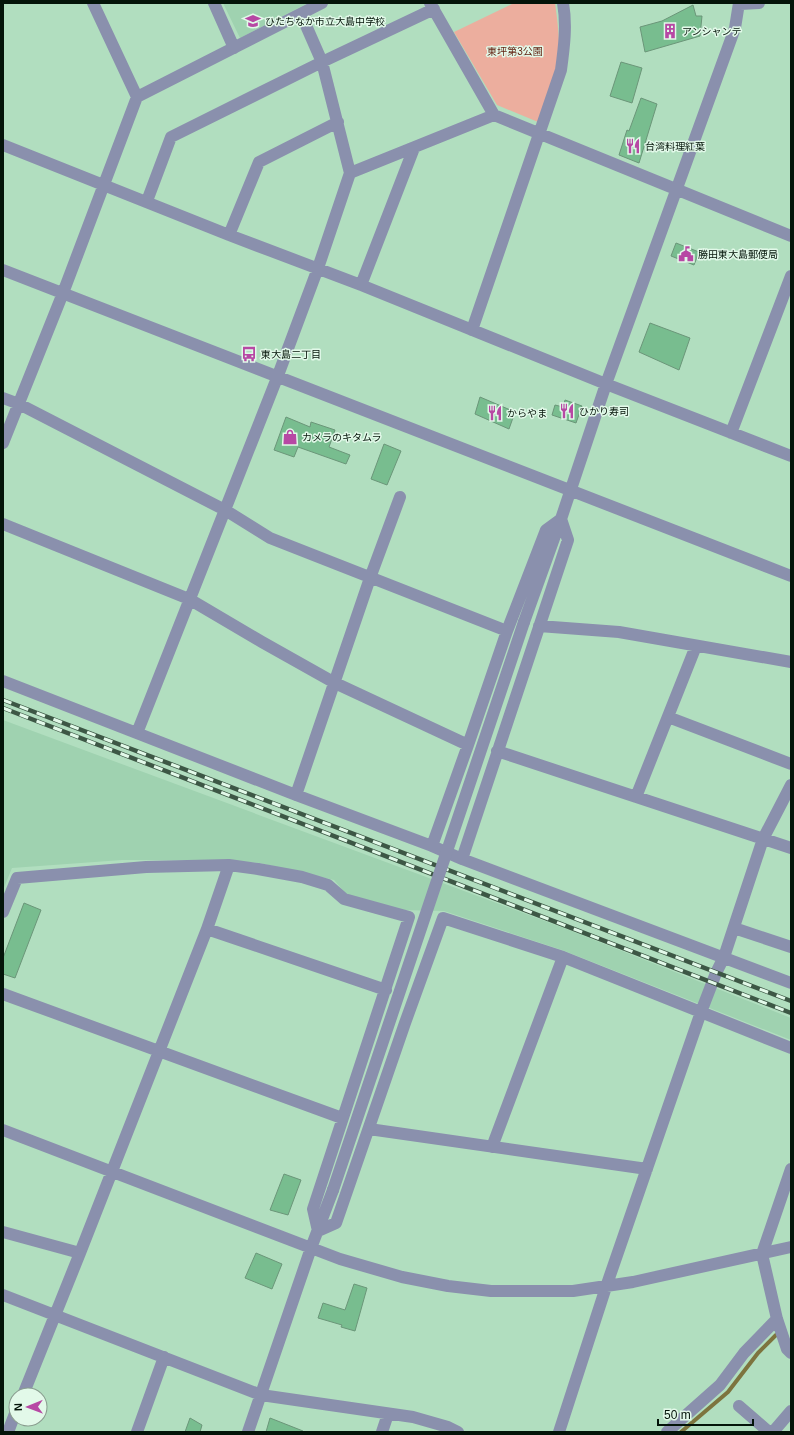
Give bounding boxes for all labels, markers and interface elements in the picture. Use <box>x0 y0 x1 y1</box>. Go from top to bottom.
school or university icon: ひたちなか市立大島中学校 <box>244 12 262 30</box>
place label: ひたちなか市立大島中学校 <box>265 16 385 27</box>
building icon: アンシャンテ <box>661 22 679 40</box>
place label: アンシャンテ <box>682 26 742 37</box>
park label: 東坪第3公園 <box>487 46 543 57</box>
restaurant icon: 台湾料理紅葉 <box>624 137 642 155</box>
place label: 台湾料理紅葉 <box>645 141 705 152</box>
public building icon: 勝田東大島郵便局 <box>677 245 695 263</box>
place label: 勝田東大島郵便局 <box>698 249 778 260</box>
bus stop icon: 東大島二丁目 <box>240 345 258 363</box>
place label: 東大島二丁目 <box>261 349 321 360</box>
restaurant icon: ひかり寿司 <box>558 402 576 420</box>
restaurant icon: からやま <box>486 404 504 422</box>
place label: ひかり寿司 <box>579 406 629 417</box>
place label: からやま <box>507 408 547 419</box>
shop icon: カメラのキタムラ <box>281 428 299 446</box>
place label: カメラのキタムラ <box>302 432 382 443</box>
north arrow <box>8 1387 48 1427</box>
scale bar <box>658 1401 753 1427</box>
text: N <box>12 1403 24 1411</box>
text: 50 m <box>664 1408 691 1422</box>

